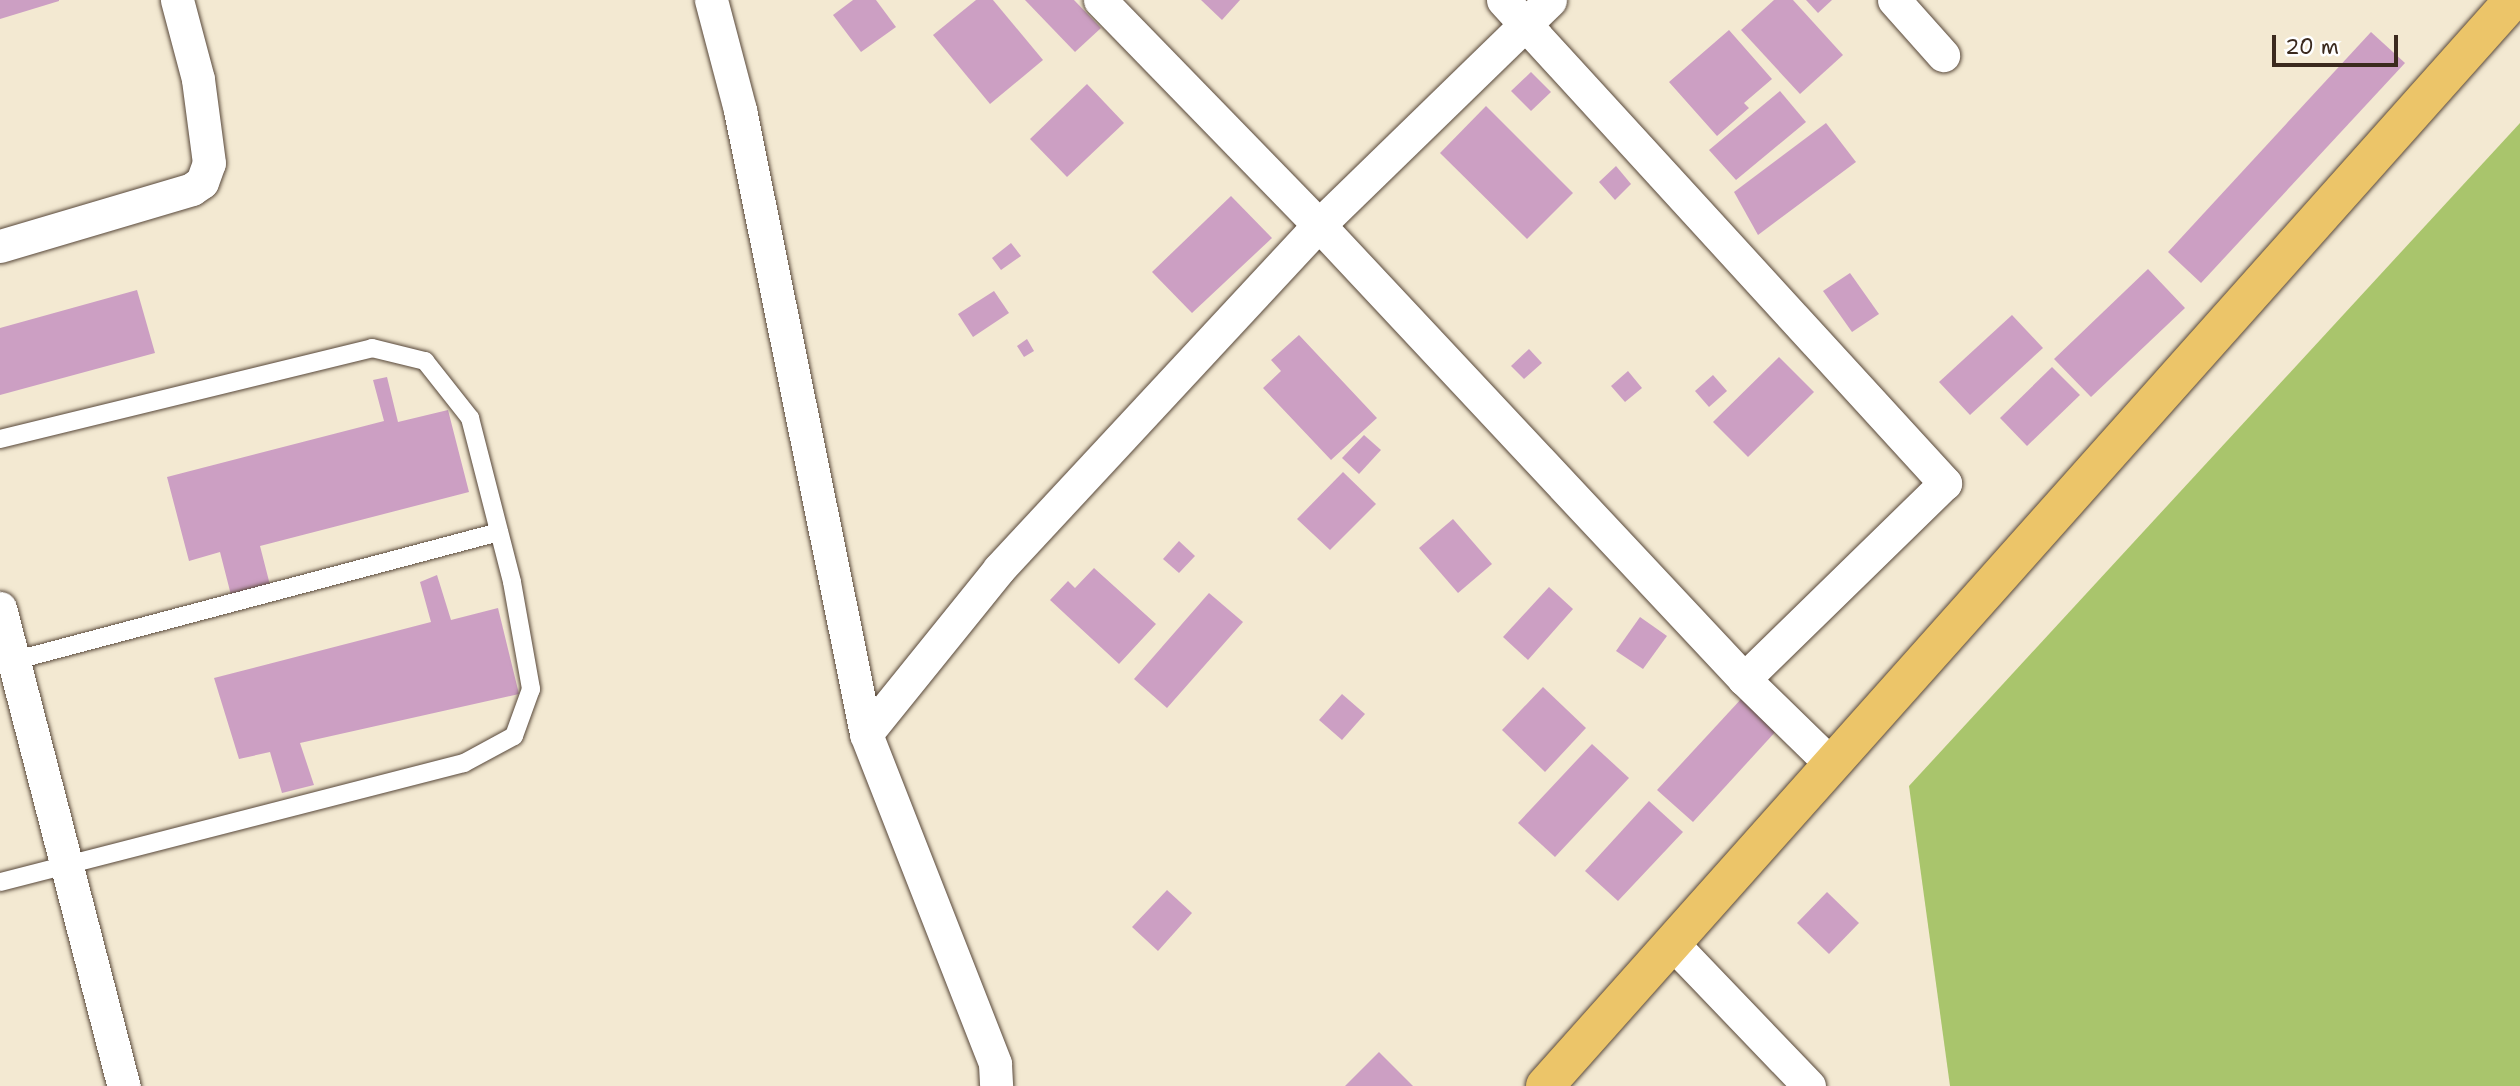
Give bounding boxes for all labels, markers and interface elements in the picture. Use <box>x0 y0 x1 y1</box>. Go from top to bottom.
scale bar <box>2275 21 2401 65</box>
text: 20 m <box>2285 33 2339 61</box>

